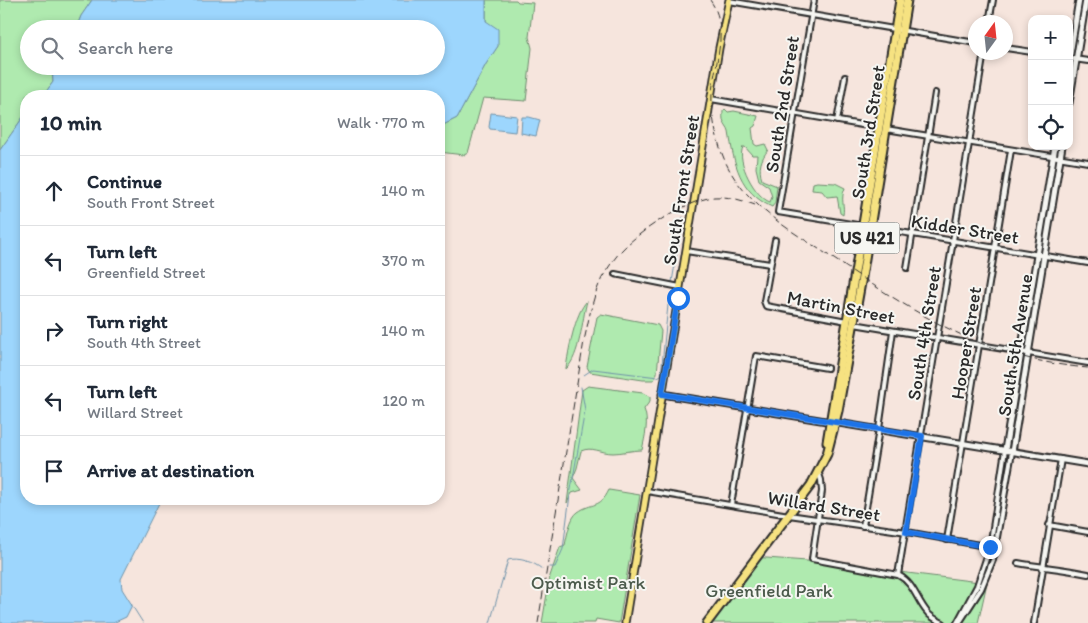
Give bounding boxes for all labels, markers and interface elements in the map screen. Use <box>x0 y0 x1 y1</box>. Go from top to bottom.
north arrow <box>968 15 1013 60</box>
map controls <box>1028 15 1073 150</box>
button: + <box>1028 15 1073 60</box>
search box <box>20 20 445 75</box>
icon: search <box>38 34 66 62</box>
street label: South 2nd Street <box>760 34 804 174</box>
text: Search here <box>78 36 173 59</box>
button: − <box>1028 60 1073 105</box>
street label: South 3rd Street <box>846 63 890 201</box>
button: locate <box>1028 105 1073 150</box>
text: 10 min <box>40 110 102 135</box>
text: Walk · 770 m <box>337 113 425 132</box>
street label: South Front Street <box>658 113 704 267</box>
text: Continue <box>87 170 162 193</box>
icon: ahead <box>40 177 68 205</box>
text: 140 m <box>381 181 425 200</box>
text: South Front Street <box>87 193 215 212</box>
street label: Kidder Street <box>909 209 1021 249</box>
road number: US 421 <box>834 222 900 254</box>
text: Turn left <box>87 240 157 263</box>
icon: left <box>40 247 68 275</box>
text: 370 m <box>381 251 425 270</box>
text: Greenfield Street <box>87 263 206 282</box>
street label: South 4th Street <box>902 264 946 402</box>
street label: South 5th Avenue <box>992 272 1038 418</box>
street label: Martin Street <box>785 285 897 329</box>
street label: Hooper Street <box>946 285 986 401</box>
route start <box>667 287 690 310</box>
text: Turn right <box>87 310 168 333</box>
icon: right <box>40 317 68 345</box>
text: 140 m <box>381 321 425 340</box>
text: South 4th Street <box>87 333 201 352</box>
text: Turn left <box>87 380 157 403</box>
icon: left <box>40 387 68 415</box>
text: 120 m <box>382 391 425 410</box>
text: Willard Street <box>87 403 183 422</box>
icon: arrive <box>40 457 68 485</box>
text: Arrive at destination <box>87 459 254 482</box>
street label: Willard Street <box>766 486 882 526</box>
route end <box>979 536 1002 559</box>
park label: Optimist Park <box>531 571 645 594</box>
park label: Greenfield Park <box>705 579 833 602</box>

